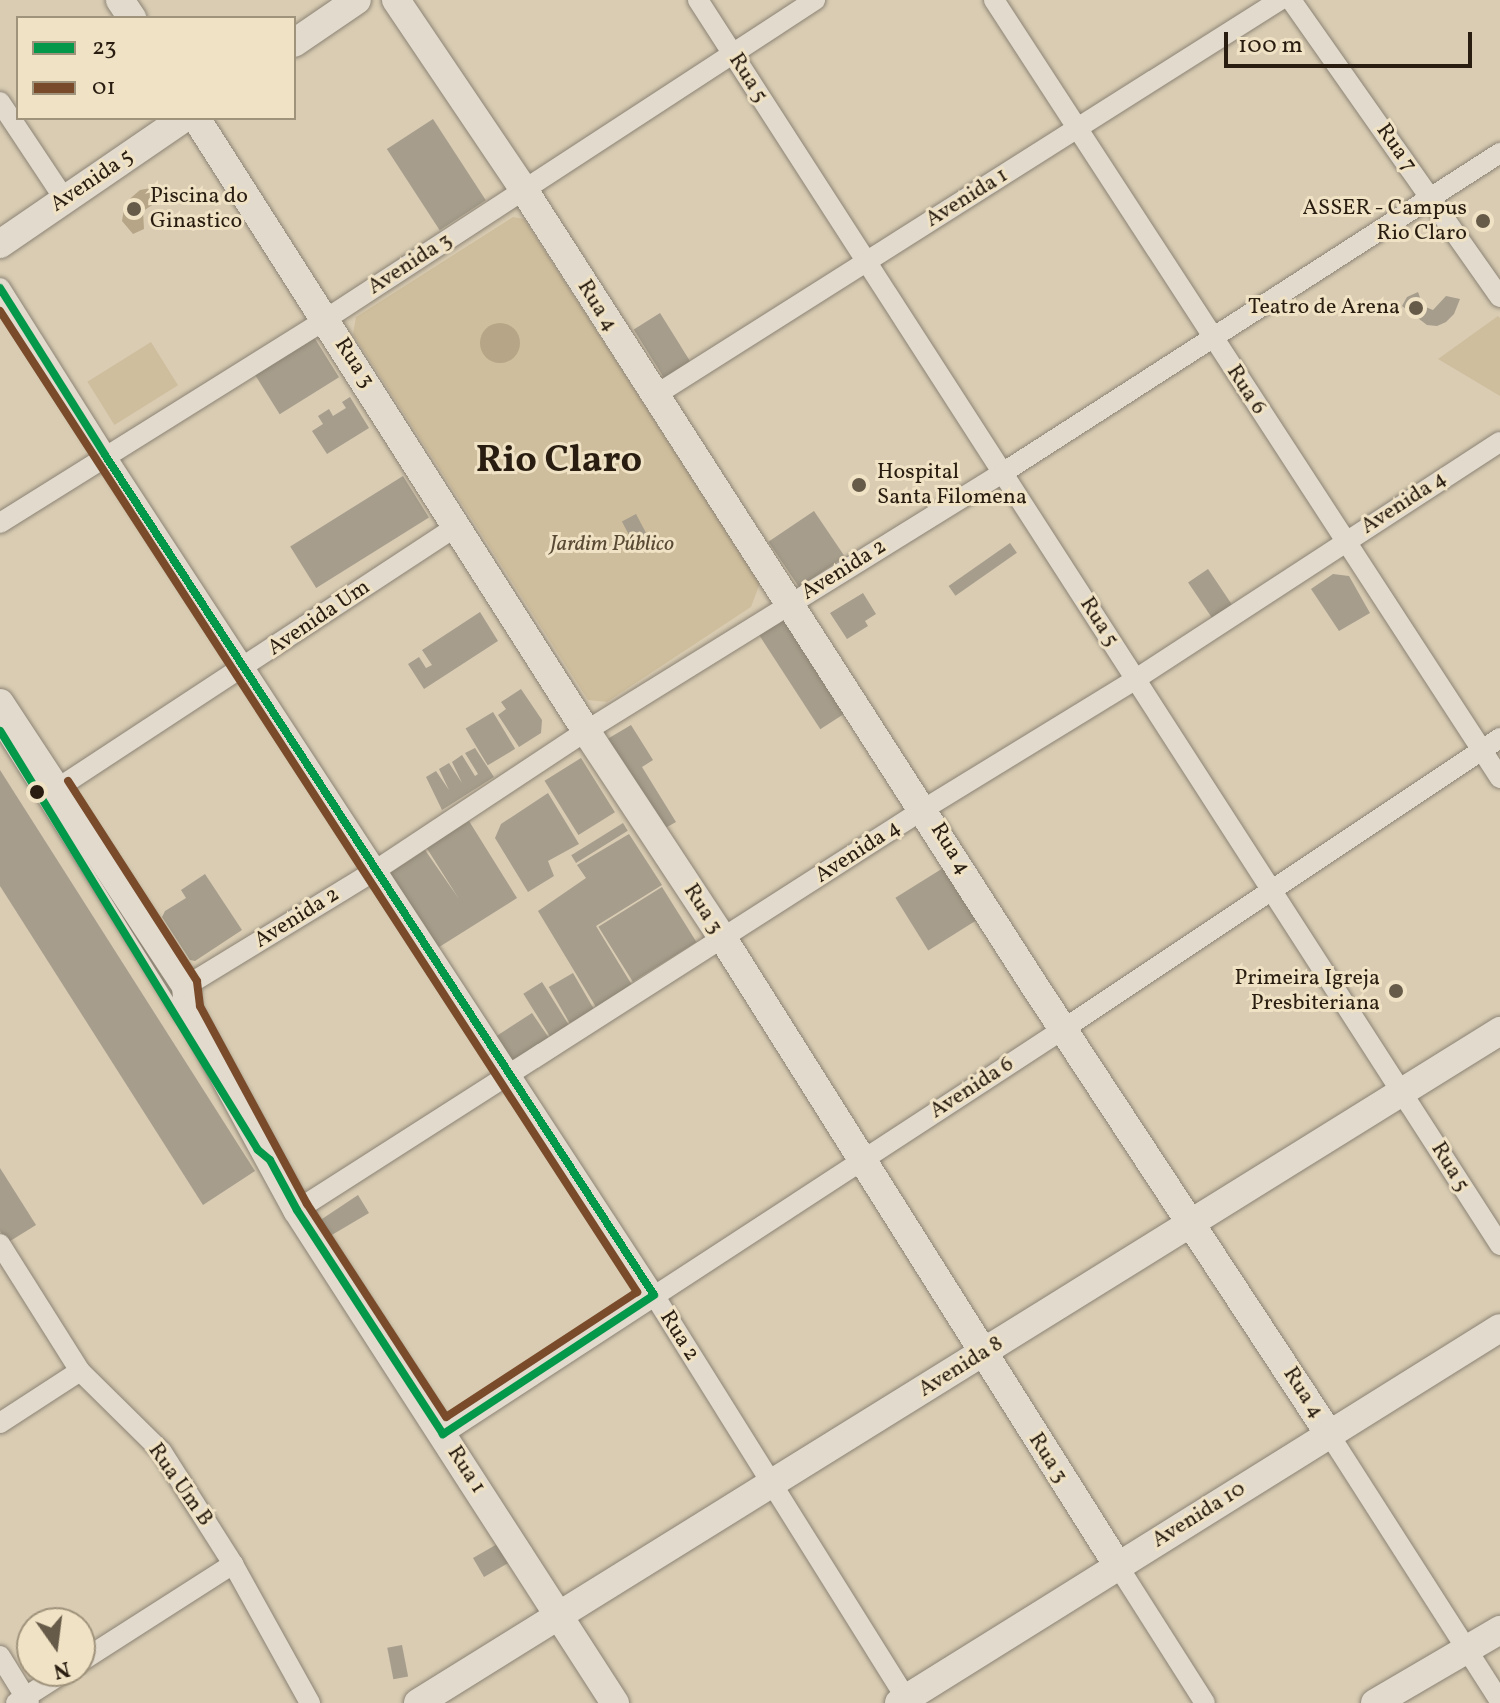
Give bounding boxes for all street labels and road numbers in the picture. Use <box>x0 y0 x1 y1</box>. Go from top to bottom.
street label: Rua 5 <box>722 48 774 108</box>
street label: Rua 7 <box>1370 119 1422 177</box>
street label: Avenida 5 <box>46 144 138 218</box>
street label: Avenida 1 <box>921 162 1013 234</box>
street label: Avenida 3 <box>363 227 457 301</box>
street label: Rua 4 <box>571 275 623 337</box>
street label: Rua 3 <box>328 333 380 393</box>
street label: Rua 6 <box>1220 360 1272 420</box>
street label: Avenida 4 <box>1356 466 1452 540</box>
street label: Avenida 2 <box>797 534 891 606</box>
street label: Avenida Um <box>263 574 375 662</box>
street label: Rua 5 <box>1073 592 1125 652</box>
street label: Avenida 4 <box>810 815 906 889</box>
street label: Rua 4 <box>924 818 976 880</box>
street label: Rua 3 <box>677 879 729 939</box>
street label: Avenida 2 <box>250 882 344 954</box>
street label: Avenida 6 <box>925 1051 1019 1125</box>
street label: Rua 5 <box>1425 1137 1475 1197</box>
street label: Rua 2 <box>653 1306 705 1366</box>
street label: Avenida 8 <box>914 1331 1008 1403</box>
street label: Rua 4 <box>1277 1362 1329 1424</box>
street label: Rua 3 <box>1022 1428 1074 1488</box>
street label: Rua Um B <box>142 1438 218 1532</box>
street label: Rua 1 <box>441 1441 491 1499</box>
street label: Avenida 10 <box>1147 1476 1251 1554</box>

